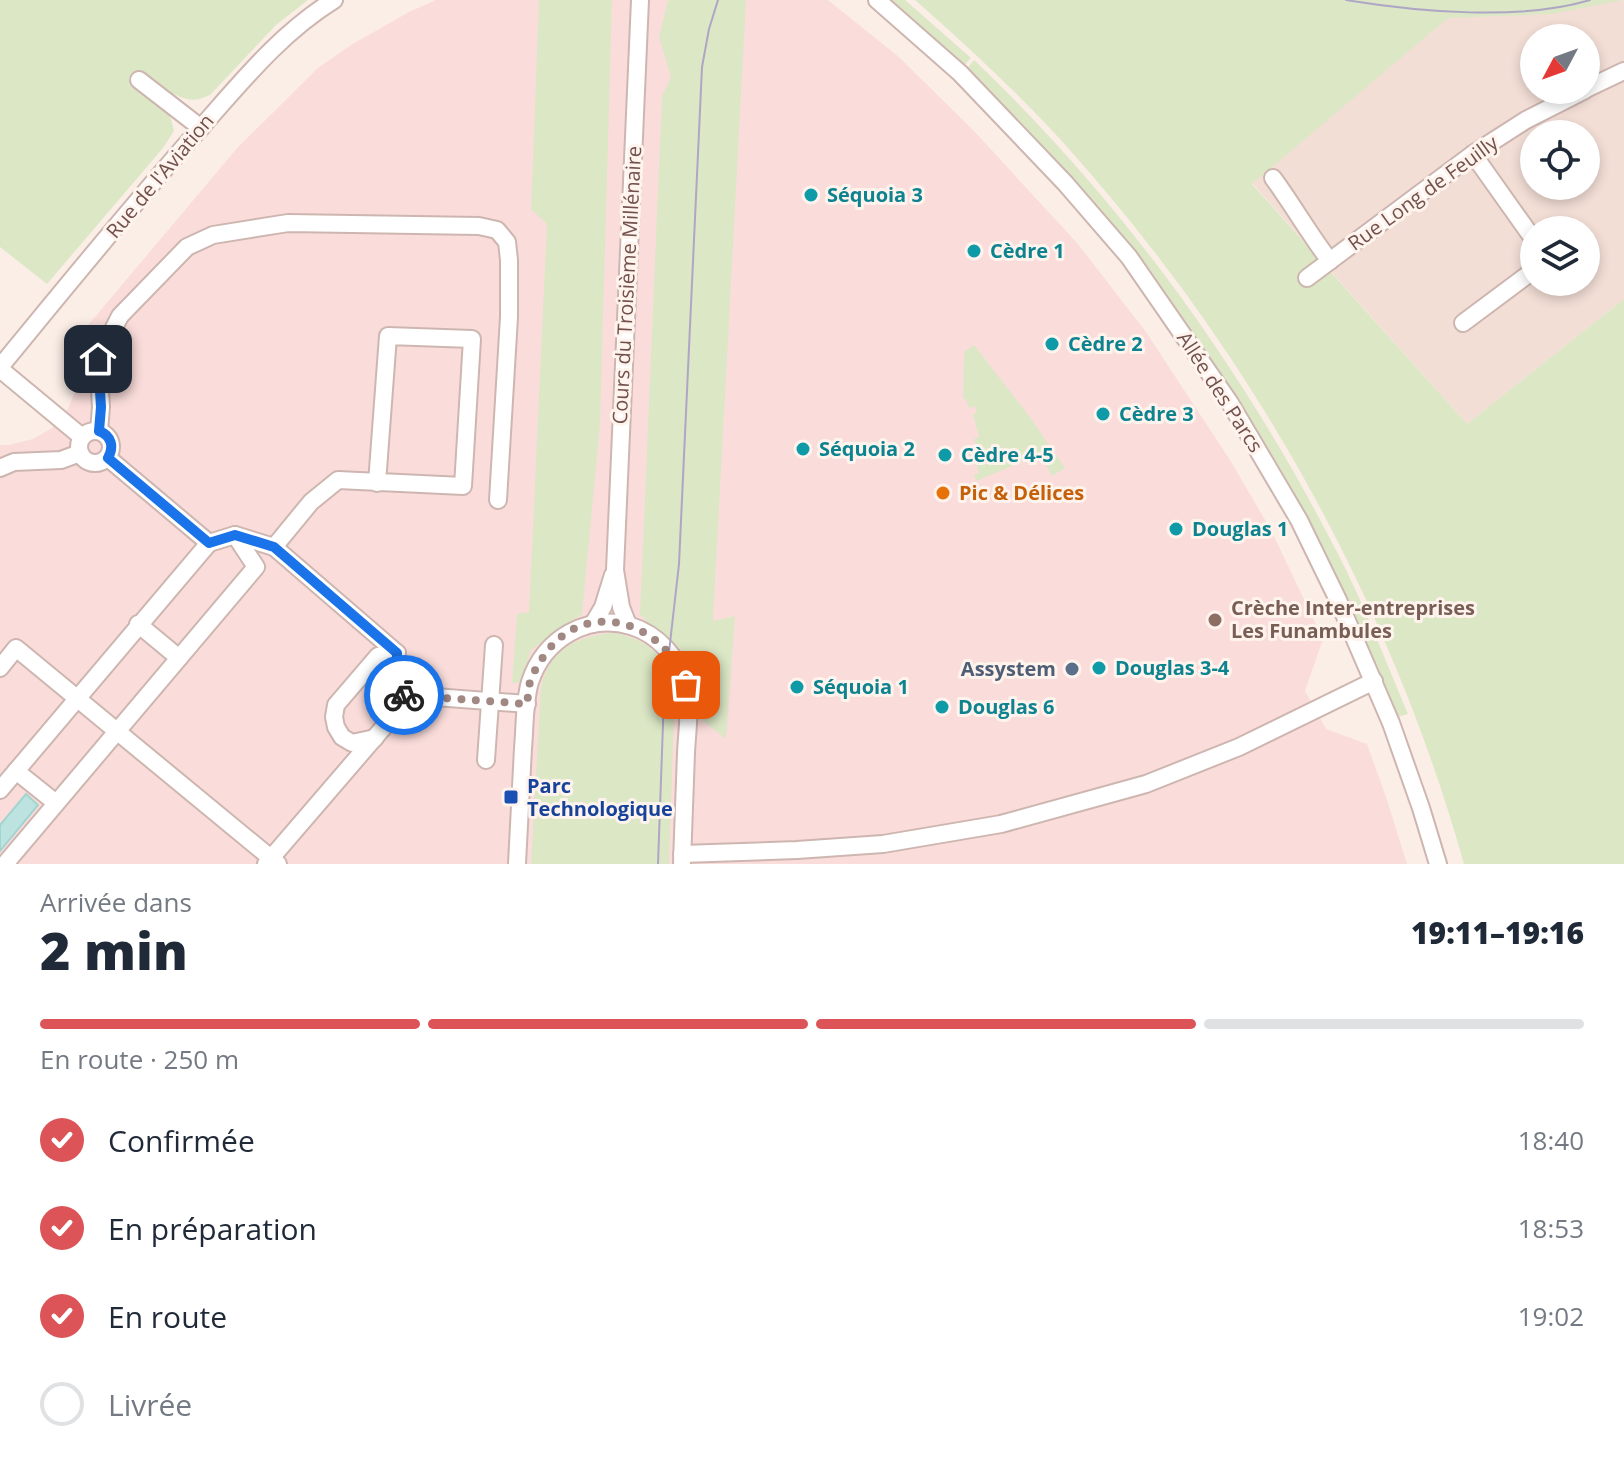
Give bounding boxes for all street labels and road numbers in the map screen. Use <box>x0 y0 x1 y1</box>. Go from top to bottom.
street label: Rue de l'Aviation <box>100 108 220 243</box>
street label: Rue Long de Feuilly <box>1342 128 1504 256</box>
street label: Cours du Troisième Millénaire <box>606 145 647 425</box>
street label: Allée des Parcs <box>1171 326 1270 457</box>

